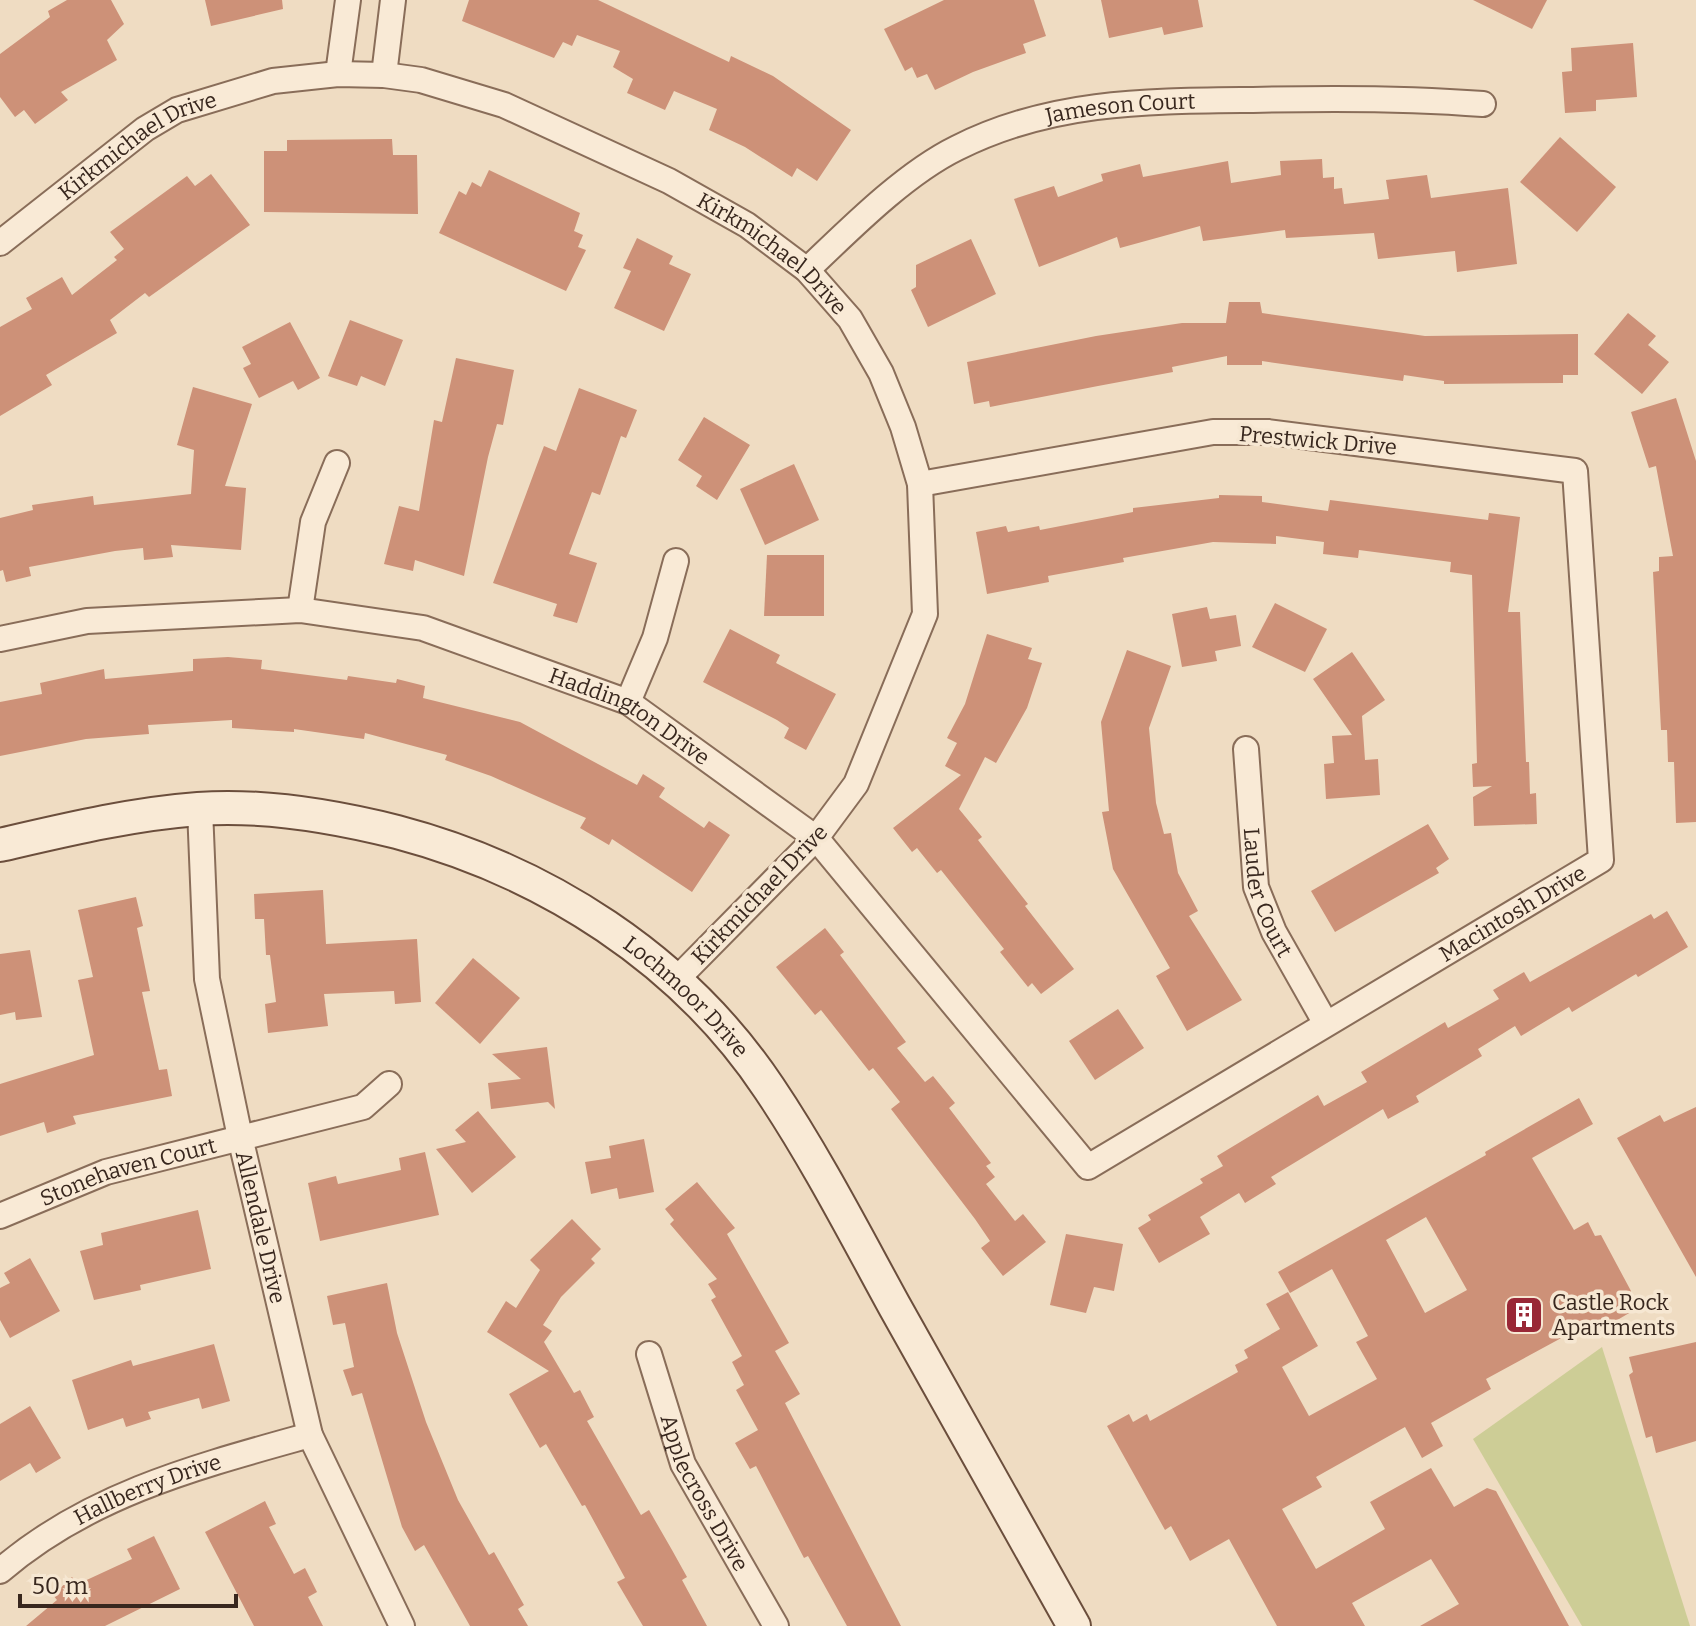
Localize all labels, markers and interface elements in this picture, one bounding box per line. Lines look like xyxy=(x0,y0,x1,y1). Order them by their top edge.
street label: Kirkmichael Drive xyxy=(53,86,220,206)
street label: Jameson Court xyxy=(1042,88,1196,130)
street label: Kirkmichael Drive xyxy=(692,187,853,320)
street label: Prestwick Drive xyxy=(1238,420,1398,461)
street label: Haddington Drive xyxy=(545,662,715,771)
street label: Kirkmichael Drive xyxy=(686,819,833,970)
street label: Lauder Court xyxy=(1238,827,1298,962)
street label: Macintosh Drive xyxy=(1435,859,1591,968)
street label: Lochmoor Drive xyxy=(618,930,754,1063)
street label: Stonehaven Court xyxy=(36,1132,219,1212)
street label: Allendale Drive xyxy=(230,1148,292,1306)
place label: Castle Rock Apartments xyxy=(1552,1289,1675,1341)
building icon: Castle Rock Apartments xyxy=(1503,1294,1545,1336)
street label: Applecross Drive xyxy=(654,1411,755,1576)
street label: Hallberry Drive xyxy=(69,1448,224,1531)
scale bar xyxy=(20,1558,236,1608)
text: 50 m xyxy=(32,1572,88,1600)

